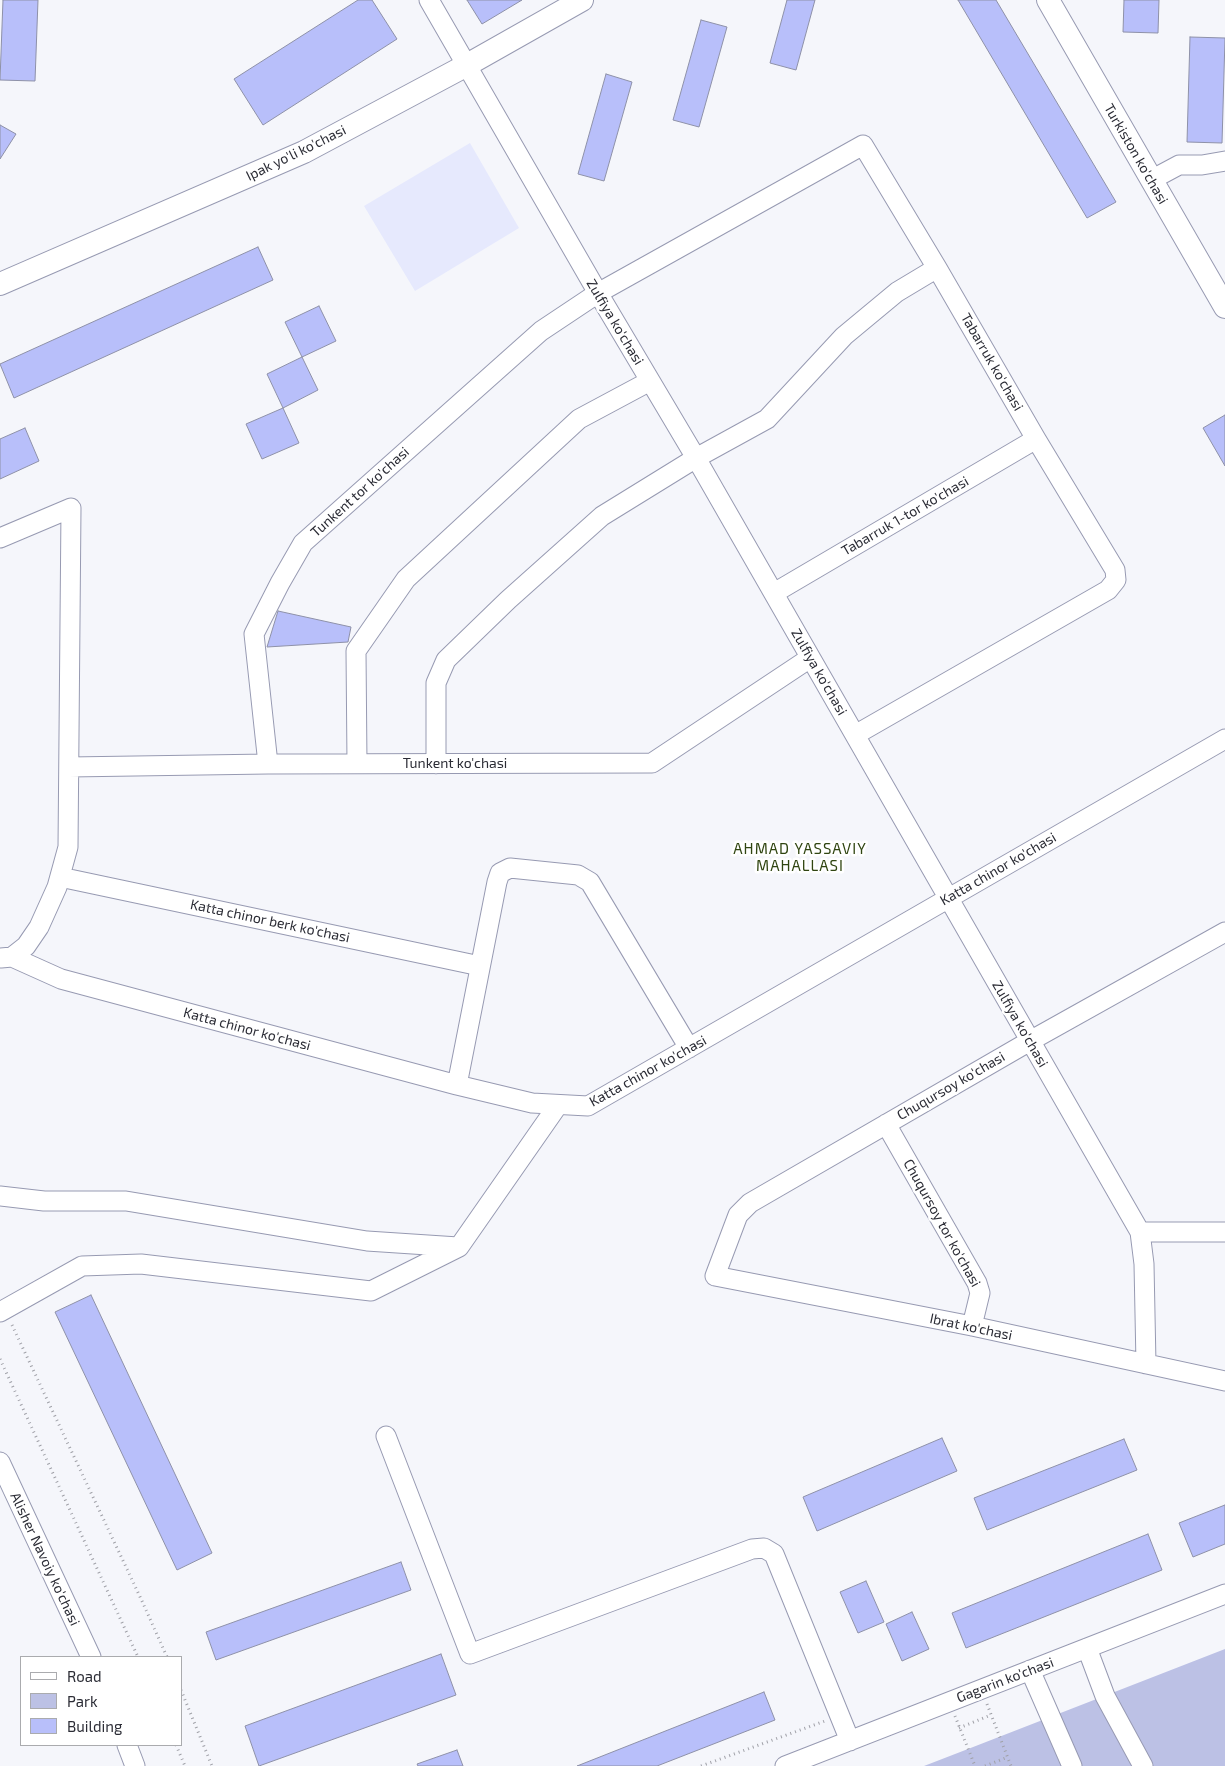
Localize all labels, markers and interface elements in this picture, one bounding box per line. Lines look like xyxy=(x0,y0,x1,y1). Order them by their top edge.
street label: Turkiston ko'chasi xyxy=(1100,101,1172,207)
street label: Ipak yo'li ko'chasi xyxy=(243,122,349,184)
street label: Zulfiya ko'chasi xyxy=(583,276,647,368)
street label: Tabarruk ko'chasi xyxy=(957,310,1027,414)
street label: Tunkent tor ko'chasi xyxy=(307,443,413,541)
street label: Tabarruk 1-tor ko'chasi xyxy=(838,473,972,559)
street label: Zulfiya ko'chasi xyxy=(787,626,851,718)
street label: Tunkent ko'chasi xyxy=(403,755,507,771)
street label: Katta chinor ko'chasi xyxy=(937,829,1059,909)
district label: AHMAD YASSAVIY MAHALLASI xyxy=(732,840,868,875)
street label: Katta chinor berk ko'chasi xyxy=(189,896,351,946)
street label: Zulfiya ko'chasi xyxy=(988,978,1052,1070)
street label: Katta chinor ko'chasi xyxy=(181,1004,313,1054)
street label: Katta chinor ko'chasi xyxy=(587,1032,709,1110)
street label: Chuqursoy ko'chasi xyxy=(894,1048,1008,1124)
street label: Chuqursoy tor ko'chasi xyxy=(900,1156,984,1290)
street label: Ibrat ko'chasi xyxy=(928,1310,1014,1344)
street label: Alisher Navoiy ko'chasi xyxy=(7,1490,83,1628)
street label: Gagarin ko'chasi xyxy=(954,1654,1056,1706)
legend xyxy=(20,1656,182,1746)
text: Road xyxy=(67,1667,102,1685)
text: Park xyxy=(67,1692,98,1710)
text: Building xyxy=(67,1717,122,1735)

